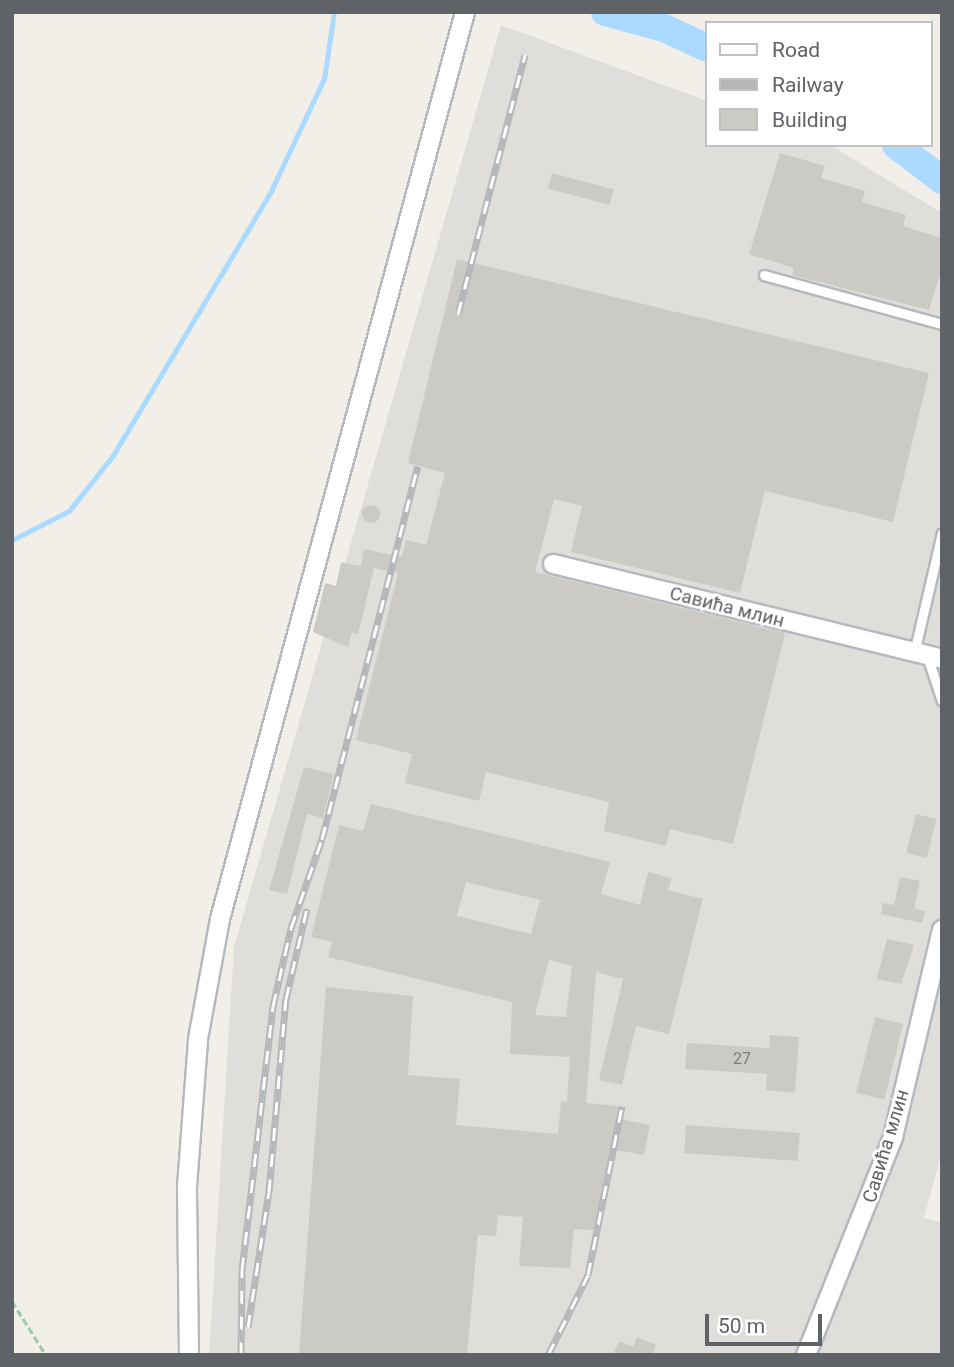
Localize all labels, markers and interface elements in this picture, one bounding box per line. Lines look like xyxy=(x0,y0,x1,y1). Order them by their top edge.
legend xyxy=(706,21,933,147)
text: Road xyxy=(772,38,820,62)
text: Railway xyxy=(772,73,844,97)
text: Building xyxy=(772,108,847,132)
street label: Савића млин xyxy=(667,582,787,632)
house number: 27 xyxy=(733,1049,751,1069)
street label: Савића млин xyxy=(858,1087,914,1205)
scale bar xyxy=(709,1300,826,1344)
text: 50 m xyxy=(718,1314,765,1338)

